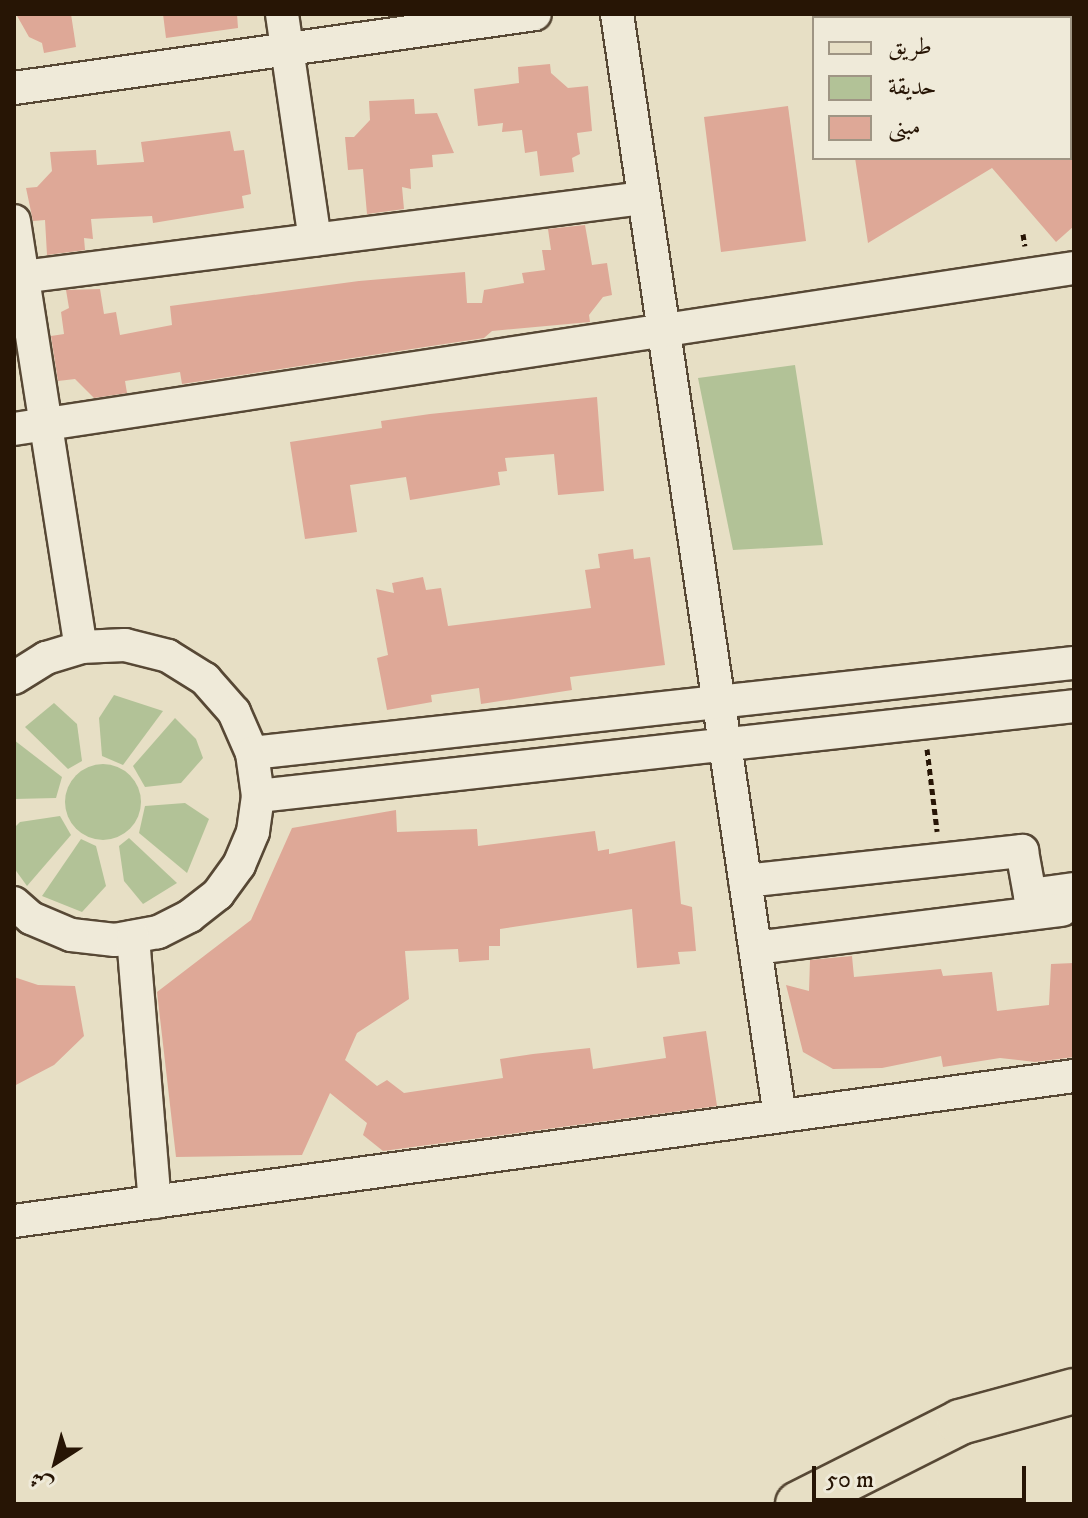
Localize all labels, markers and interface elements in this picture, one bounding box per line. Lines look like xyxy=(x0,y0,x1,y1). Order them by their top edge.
legend xyxy=(812,16,1072,160)
text: طريق xyxy=(888,32,932,62)
text: حديقة xyxy=(888,72,937,102)
text: مبنى xyxy=(888,112,921,142)
north arrow xyxy=(16,1422,96,1502)
scale bar xyxy=(816,1450,1030,1500)
text: ش xyxy=(25,1464,58,1499)
text: 50 m xyxy=(826,1465,874,1495)

